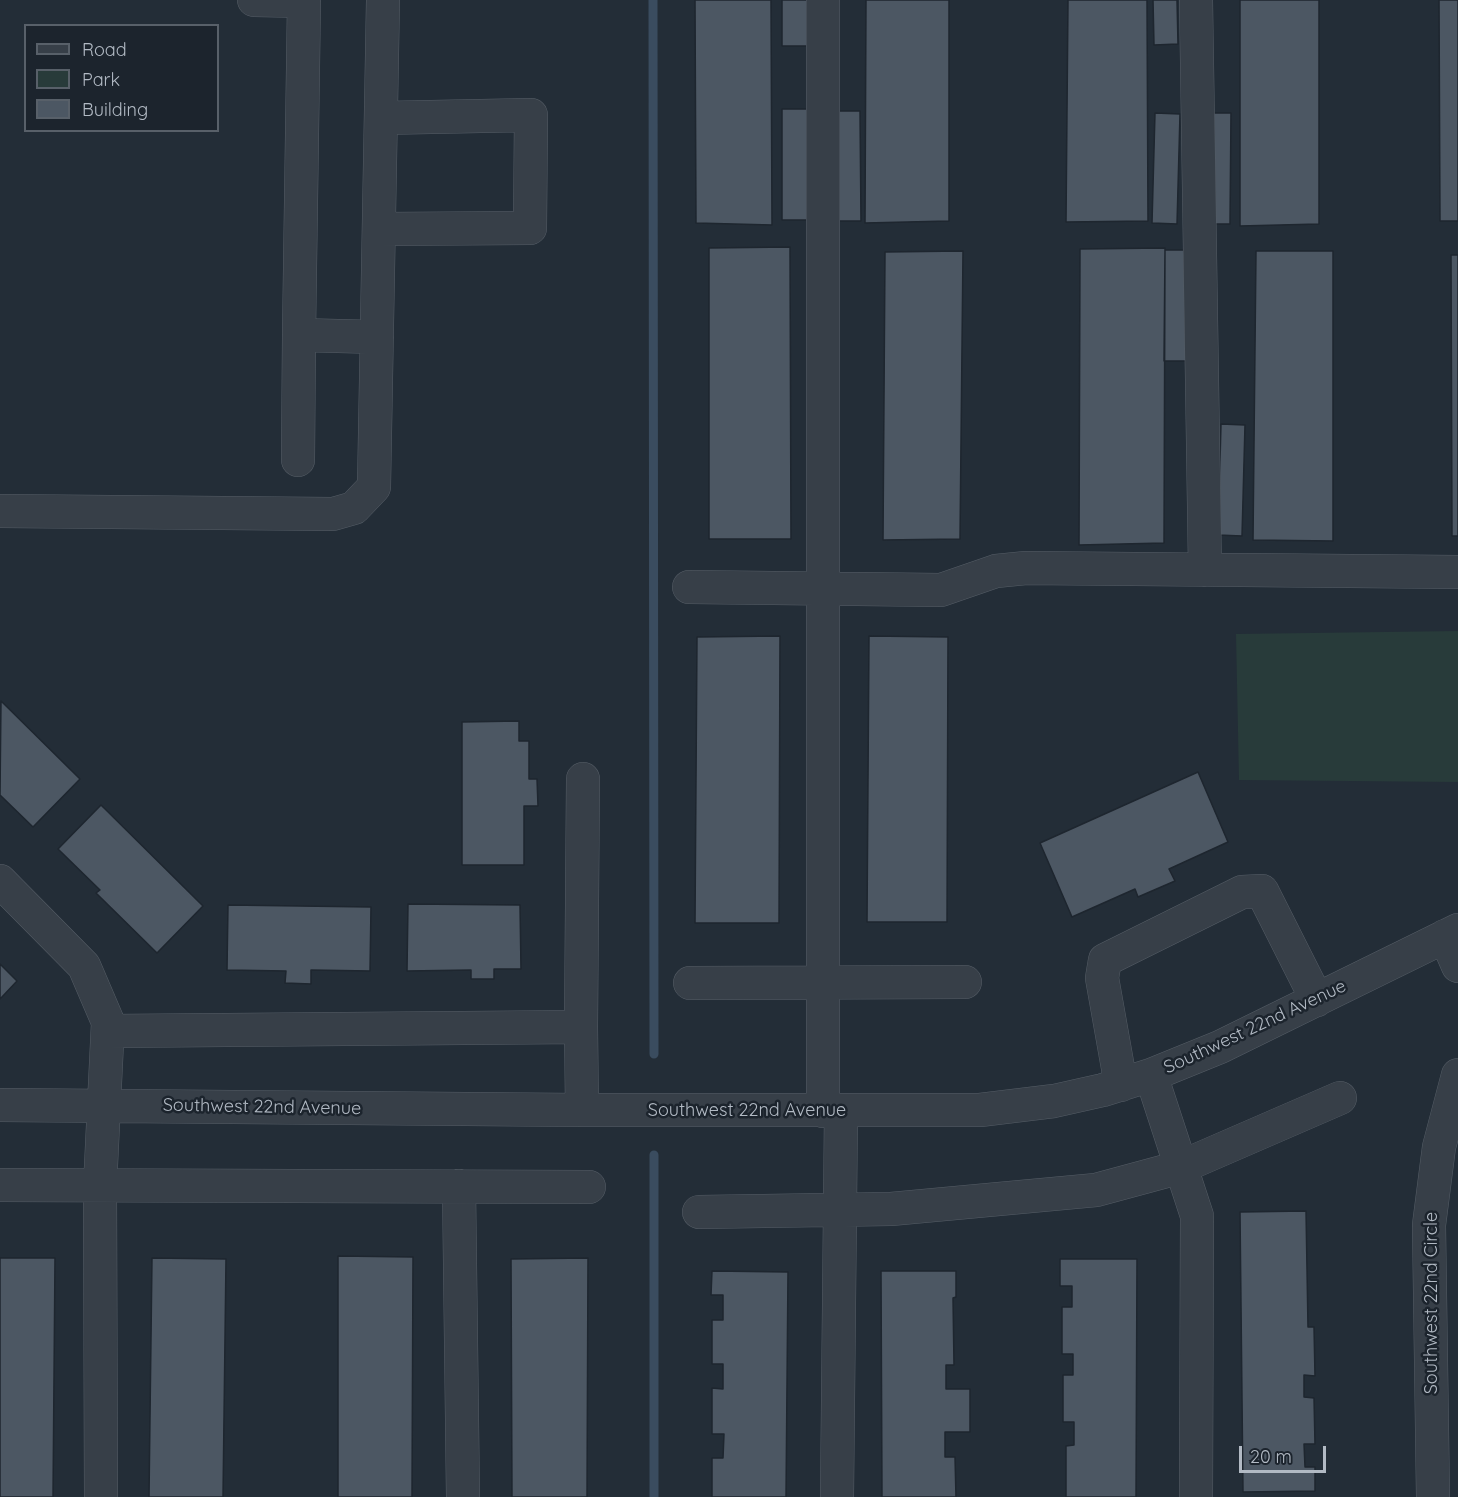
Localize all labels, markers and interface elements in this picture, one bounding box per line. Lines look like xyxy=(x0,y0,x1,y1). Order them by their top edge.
legend xyxy=(24,24,219,132)
text: Road xyxy=(82,38,127,61)
text: Park xyxy=(82,68,120,91)
text: Building xyxy=(82,98,148,121)
street label: Southwest 22nd Avenue xyxy=(1161,975,1349,1079)
street label: Southwest 22nd Avenue xyxy=(163,1094,361,1120)
street label: Southwest 22nd Avenue xyxy=(648,1100,846,1122)
street label: Southwest 22nd Circle xyxy=(1421,1212,1443,1394)
scale bar xyxy=(1242,1434,1329,1472)
text: 20 m xyxy=(1250,1445,1292,1468)

